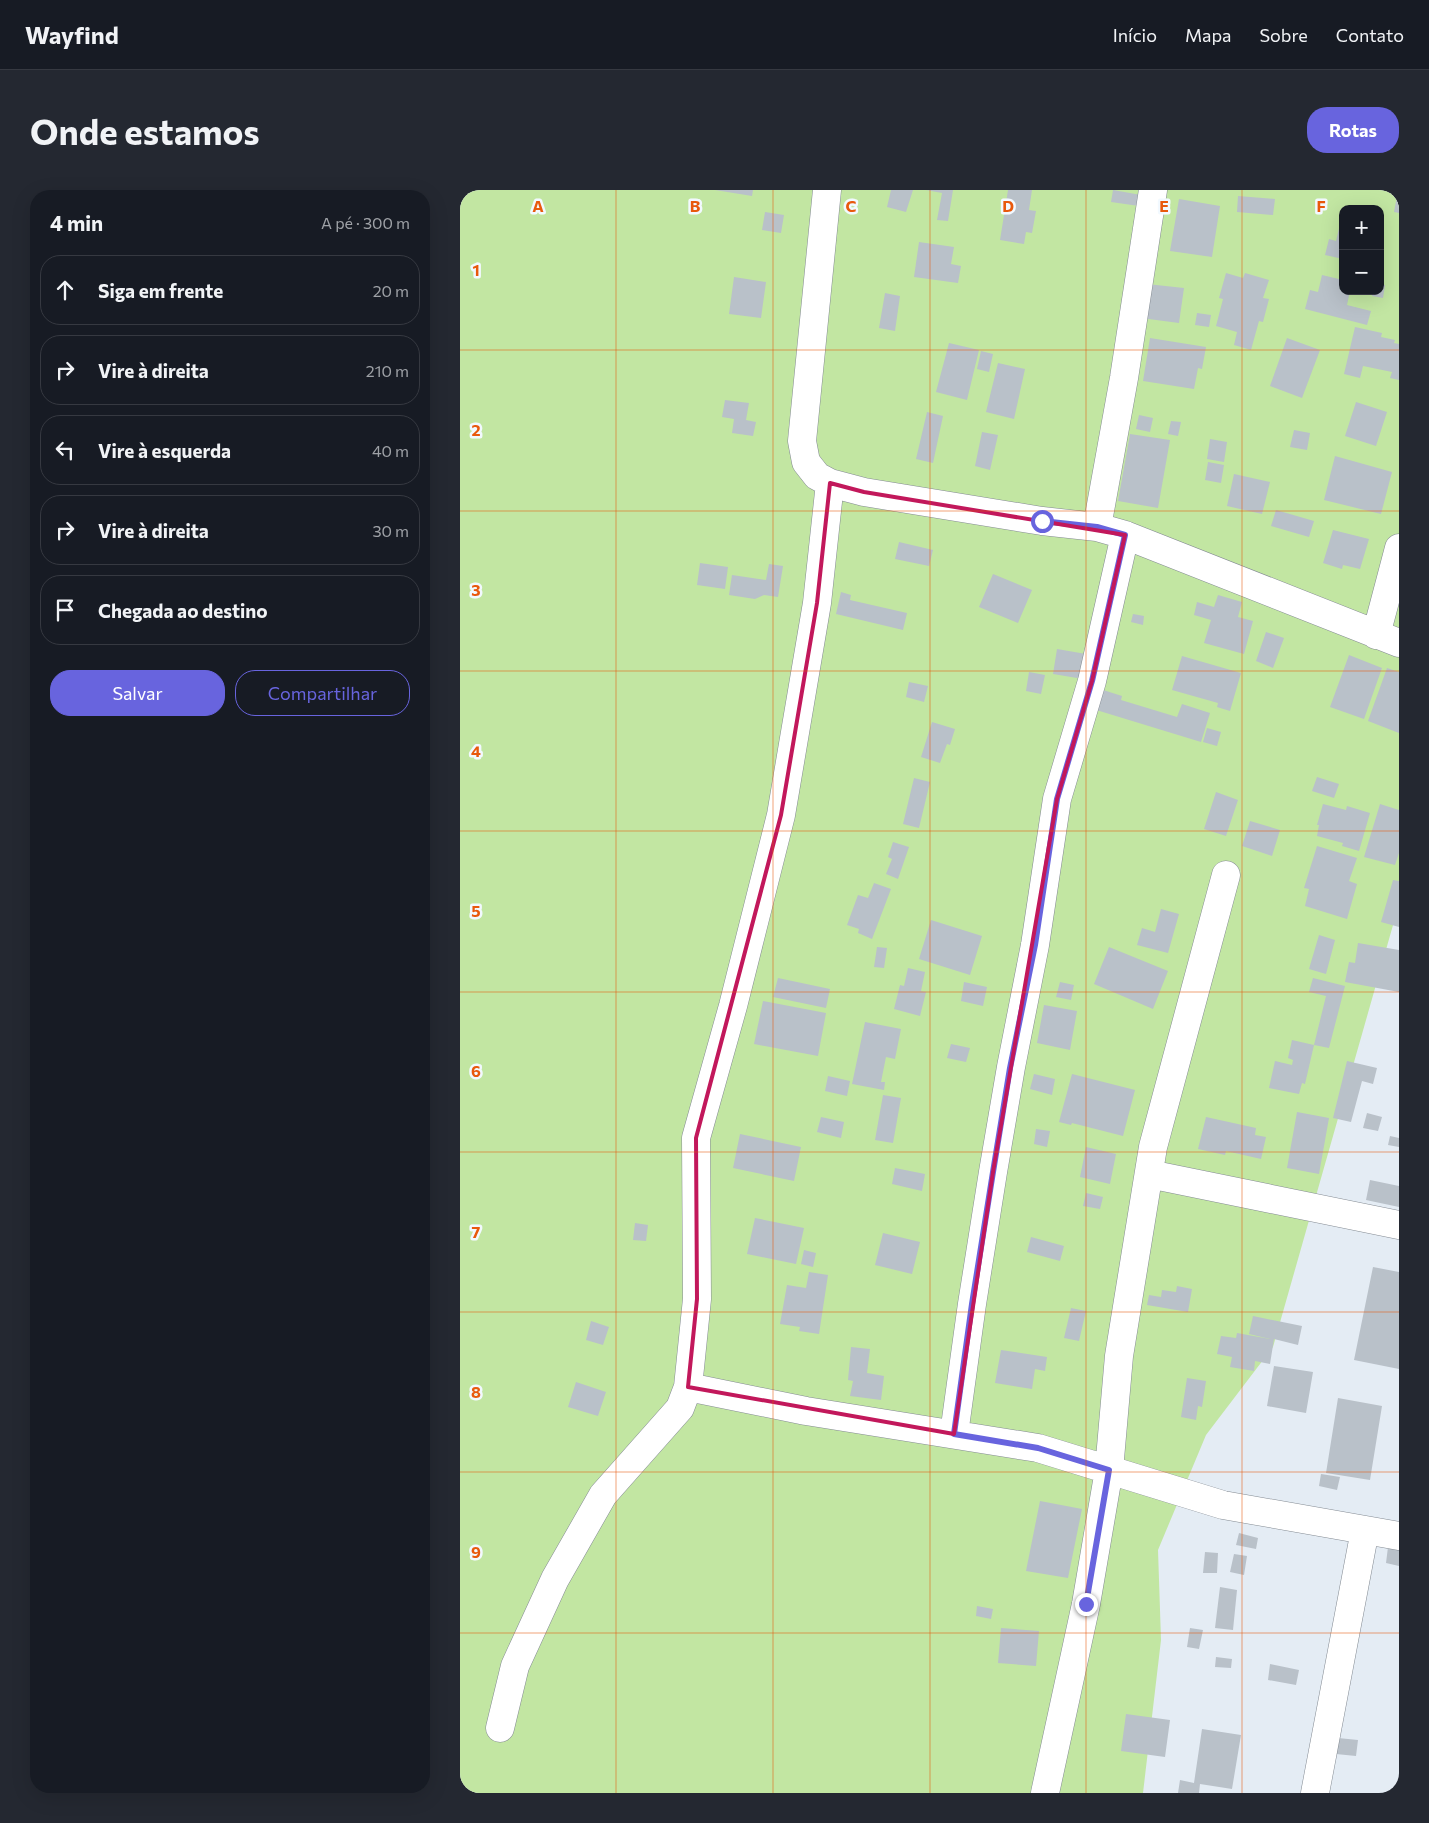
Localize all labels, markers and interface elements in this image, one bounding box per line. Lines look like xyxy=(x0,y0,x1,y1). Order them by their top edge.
text: Wayfind xyxy=(25,20,119,49)
text: Início xyxy=(1113,24,1157,46)
text: Mapa xyxy=(1185,24,1231,46)
text: Sobre xyxy=(1259,24,1308,46)
text: Contato xyxy=(1336,24,1404,46)
button: Rotas xyxy=(1307,107,1399,153)
text: Onde estamos xyxy=(30,109,260,152)
text: A xyxy=(532,196,544,215)
text: B xyxy=(690,196,701,215)
text: C xyxy=(846,196,857,215)
text: D xyxy=(1002,196,1014,215)
text: E xyxy=(1159,196,1169,215)
text: F xyxy=(1316,196,1326,215)
map controls xyxy=(1339,205,1384,295)
button: + xyxy=(1339,205,1384,250)
text: 4 min xyxy=(50,210,103,235)
text: A pé · 300 m xyxy=(321,213,410,232)
button: − xyxy=(1339,250,1384,295)
text: 1 xyxy=(472,260,480,279)
icon: ahead xyxy=(51,276,79,304)
text: Siga em frente xyxy=(98,279,223,302)
text: 20 m xyxy=(373,281,409,300)
icon: right xyxy=(51,356,79,384)
text: Vire à direita xyxy=(98,359,209,382)
text: 210 m xyxy=(366,361,409,380)
text: 2 xyxy=(471,420,481,439)
icon: left xyxy=(51,436,79,464)
text: Vire à esquerda xyxy=(98,439,231,462)
text: 40 m xyxy=(372,441,409,460)
route start xyxy=(1031,510,1054,533)
icon: right xyxy=(51,516,79,544)
text: Vire à direita xyxy=(98,519,209,542)
text: 30 m xyxy=(372,521,409,540)
text: 3 xyxy=(471,580,481,599)
icon: arrive xyxy=(51,596,79,624)
text: Chegada ao destino xyxy=(98,599,268,622)
button: Salvar xyxy=(50,670,225,716)
button: Compartilhar xyxy=(235,670,410,716)
text: 4 xyxy=(471,741,481,760)
text: 5 xyxy=(471,901,481,920)
text: 6 xyxy=(471,1061,481,1080)
text: 7 xyxy=(472,1222,481,1241)
text: 8 xyxy=(471,1382,481,1401)
text: 9 xyxy=(471,1542,481,1561)
route end xyxy=(1075,1593,1098,1616)

